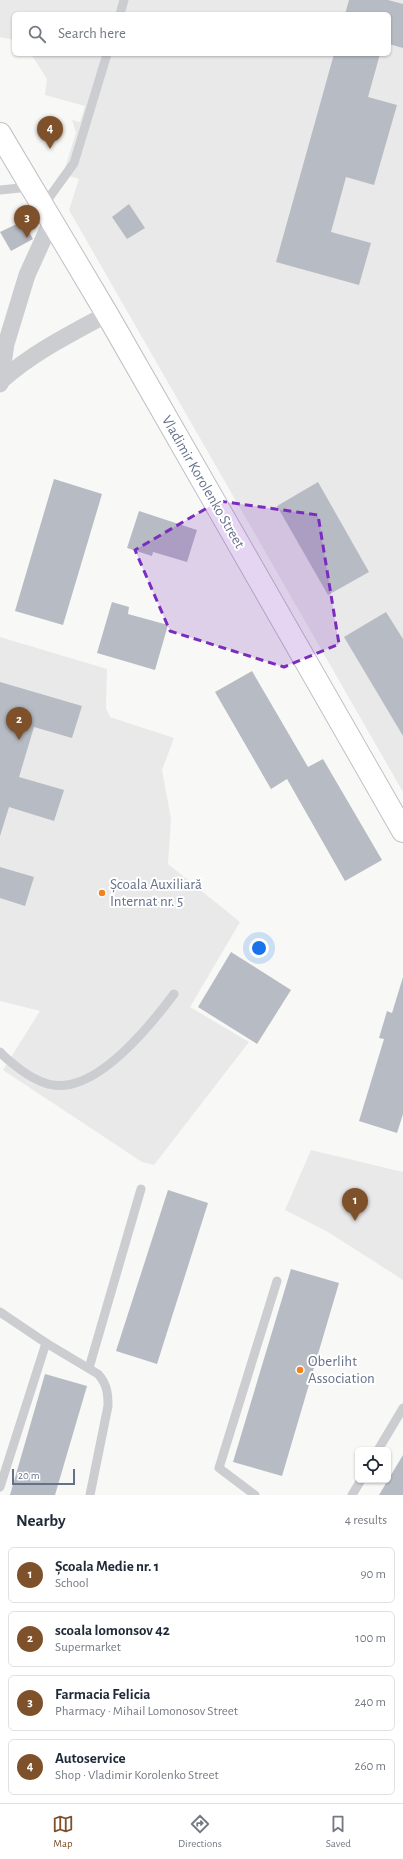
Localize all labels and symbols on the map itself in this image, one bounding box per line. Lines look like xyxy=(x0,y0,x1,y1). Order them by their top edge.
pin: 4 xyxy=(37,116,63,149)
pin: 3 xyxy=(14,205,40,238)
street label: Vladimir Korolenko Street xyxy=(159,413,247,551)
pin: 2 xyxy=(6,707,32,740)
place label: Școala Auxiliară Internat nr. 5 xyxy=(110,877,202,909)
marker: Școala Auxiliară Internat nr. 5 xyxy=(97,888,107,898)
your location xyxy=(249,938,269,958)
pin: 1 xyxy=(342,1188,368,1221)
place label: Oberliht Association xyxy=(308,1354,375,1386)
marker: Oberliht Association xyxy=(295,1365,305,1375)
scale bar xyxy=(12,1467,75,1486)

